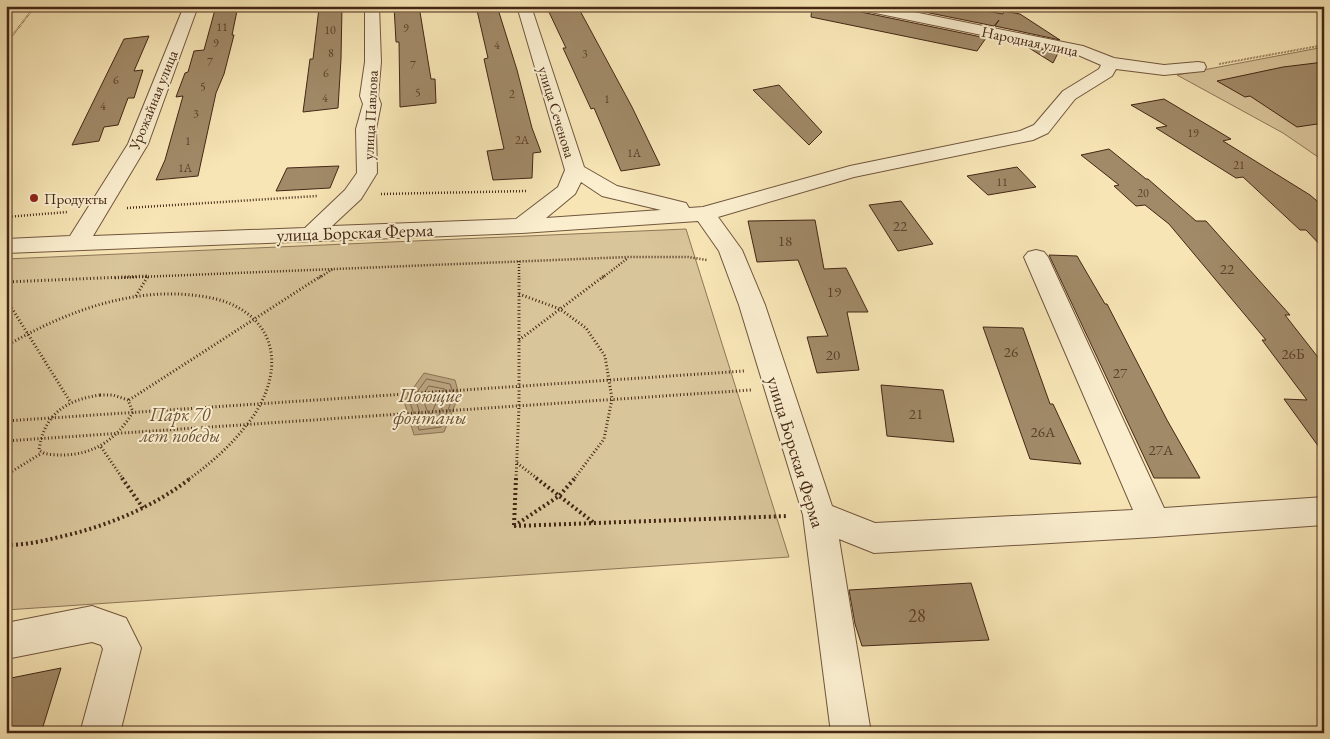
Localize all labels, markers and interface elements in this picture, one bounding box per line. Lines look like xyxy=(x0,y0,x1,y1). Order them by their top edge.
house number: 11 xyxy=(216,19,228,35)
house number: 9 xyxy=(403,20,409,36)
street label: Народная улица xyxy=(980,21,1080,61)
house number: 10 xyxy=(324,22,336,38)
house number: 9 xyxy=(213,35,219,51)
house number: 4 xyxy=(494,37,500,53)
house number: 8 xyxy=(328,45,334,61)
house number: 3 xyxy=(582,46,588,62)
street label: Урожайная улица xyxy=(124,47,182,154)
house number: 7 xyxy=(207,54,213,70)
house number: 7 xyxy=(410,57,416,73)
street label: улица Сеченова xyxy=(534,64,580,160)
house number: 6 xyxy=(323,65,329,81)
street label: улица Павлова xyxy=(358,70,382,160)
house number: 6 xyxy=(113,72,119,88)
house number: 5 xyxy=(200,78,206,94)
house number: 5 xyxy=(415,84,421,100)
house number: 2 xyxy=(509,86,515,102)
house number: 4 xyxy=(322,90,328,106)
house number: 1 xyxy=(604,91,610,107)
house number: 4 xyxy=(100,98,106,114)
house number: 3 xyxy=(193,106,199,122)
house number: 19 xyxy=(1187,125,1199,141)
house number: 2А xyxy=(515,132,530,148)
house number: 1 xyxy=(185,133,191,149)
house number: 1А xyxy=(627,145,642,161)
house number: 21 xyxy=(1233,157,1245,173)
house number: 1А xyxy=(178,160,193,176)
house number: 11 xyxy=(996,174,1008,190)
house number: 20 xyxy=(1137,185,1149,201)
place label: Продукты xyxy=(44,189,107,208)
marker: Продукты xyxy=(28,192,40,204)
house number: 22 xyxy=(893,216,908,235)
street label: улица Борская Ферма xyxy=(276,218,435,246)
house number: 18 xyxy=(778,231,792,250)
house number: 22 xyxy=(1220,259,1235,278)
house number: 19 xyxy=(827,282,841,301)
house number: 26 xyxy=(1004,342,1018,361)
house number: 26Б xyxy=(1281,344,1305,363)
house number: 20 xyxy=(826,345,840,364)
house number: 27 xyxy=(1113,363,1128,382)
street label: улица Борская Ферма xyxy=(762,374,830,531)
water label: Поющие фонтаны xyxy=(392,383,467,430)
park label: Парк 70 лет победы xyxy=(139,403,220,447)
house number: 21 xyxy=(909,404,923,423)
house number: 26А xyxy=(1031,422,1056,441)
house number: 27А xyxy=(1149,440,1174,459)
house number: 28 xyxy=(908,604,926,627)

